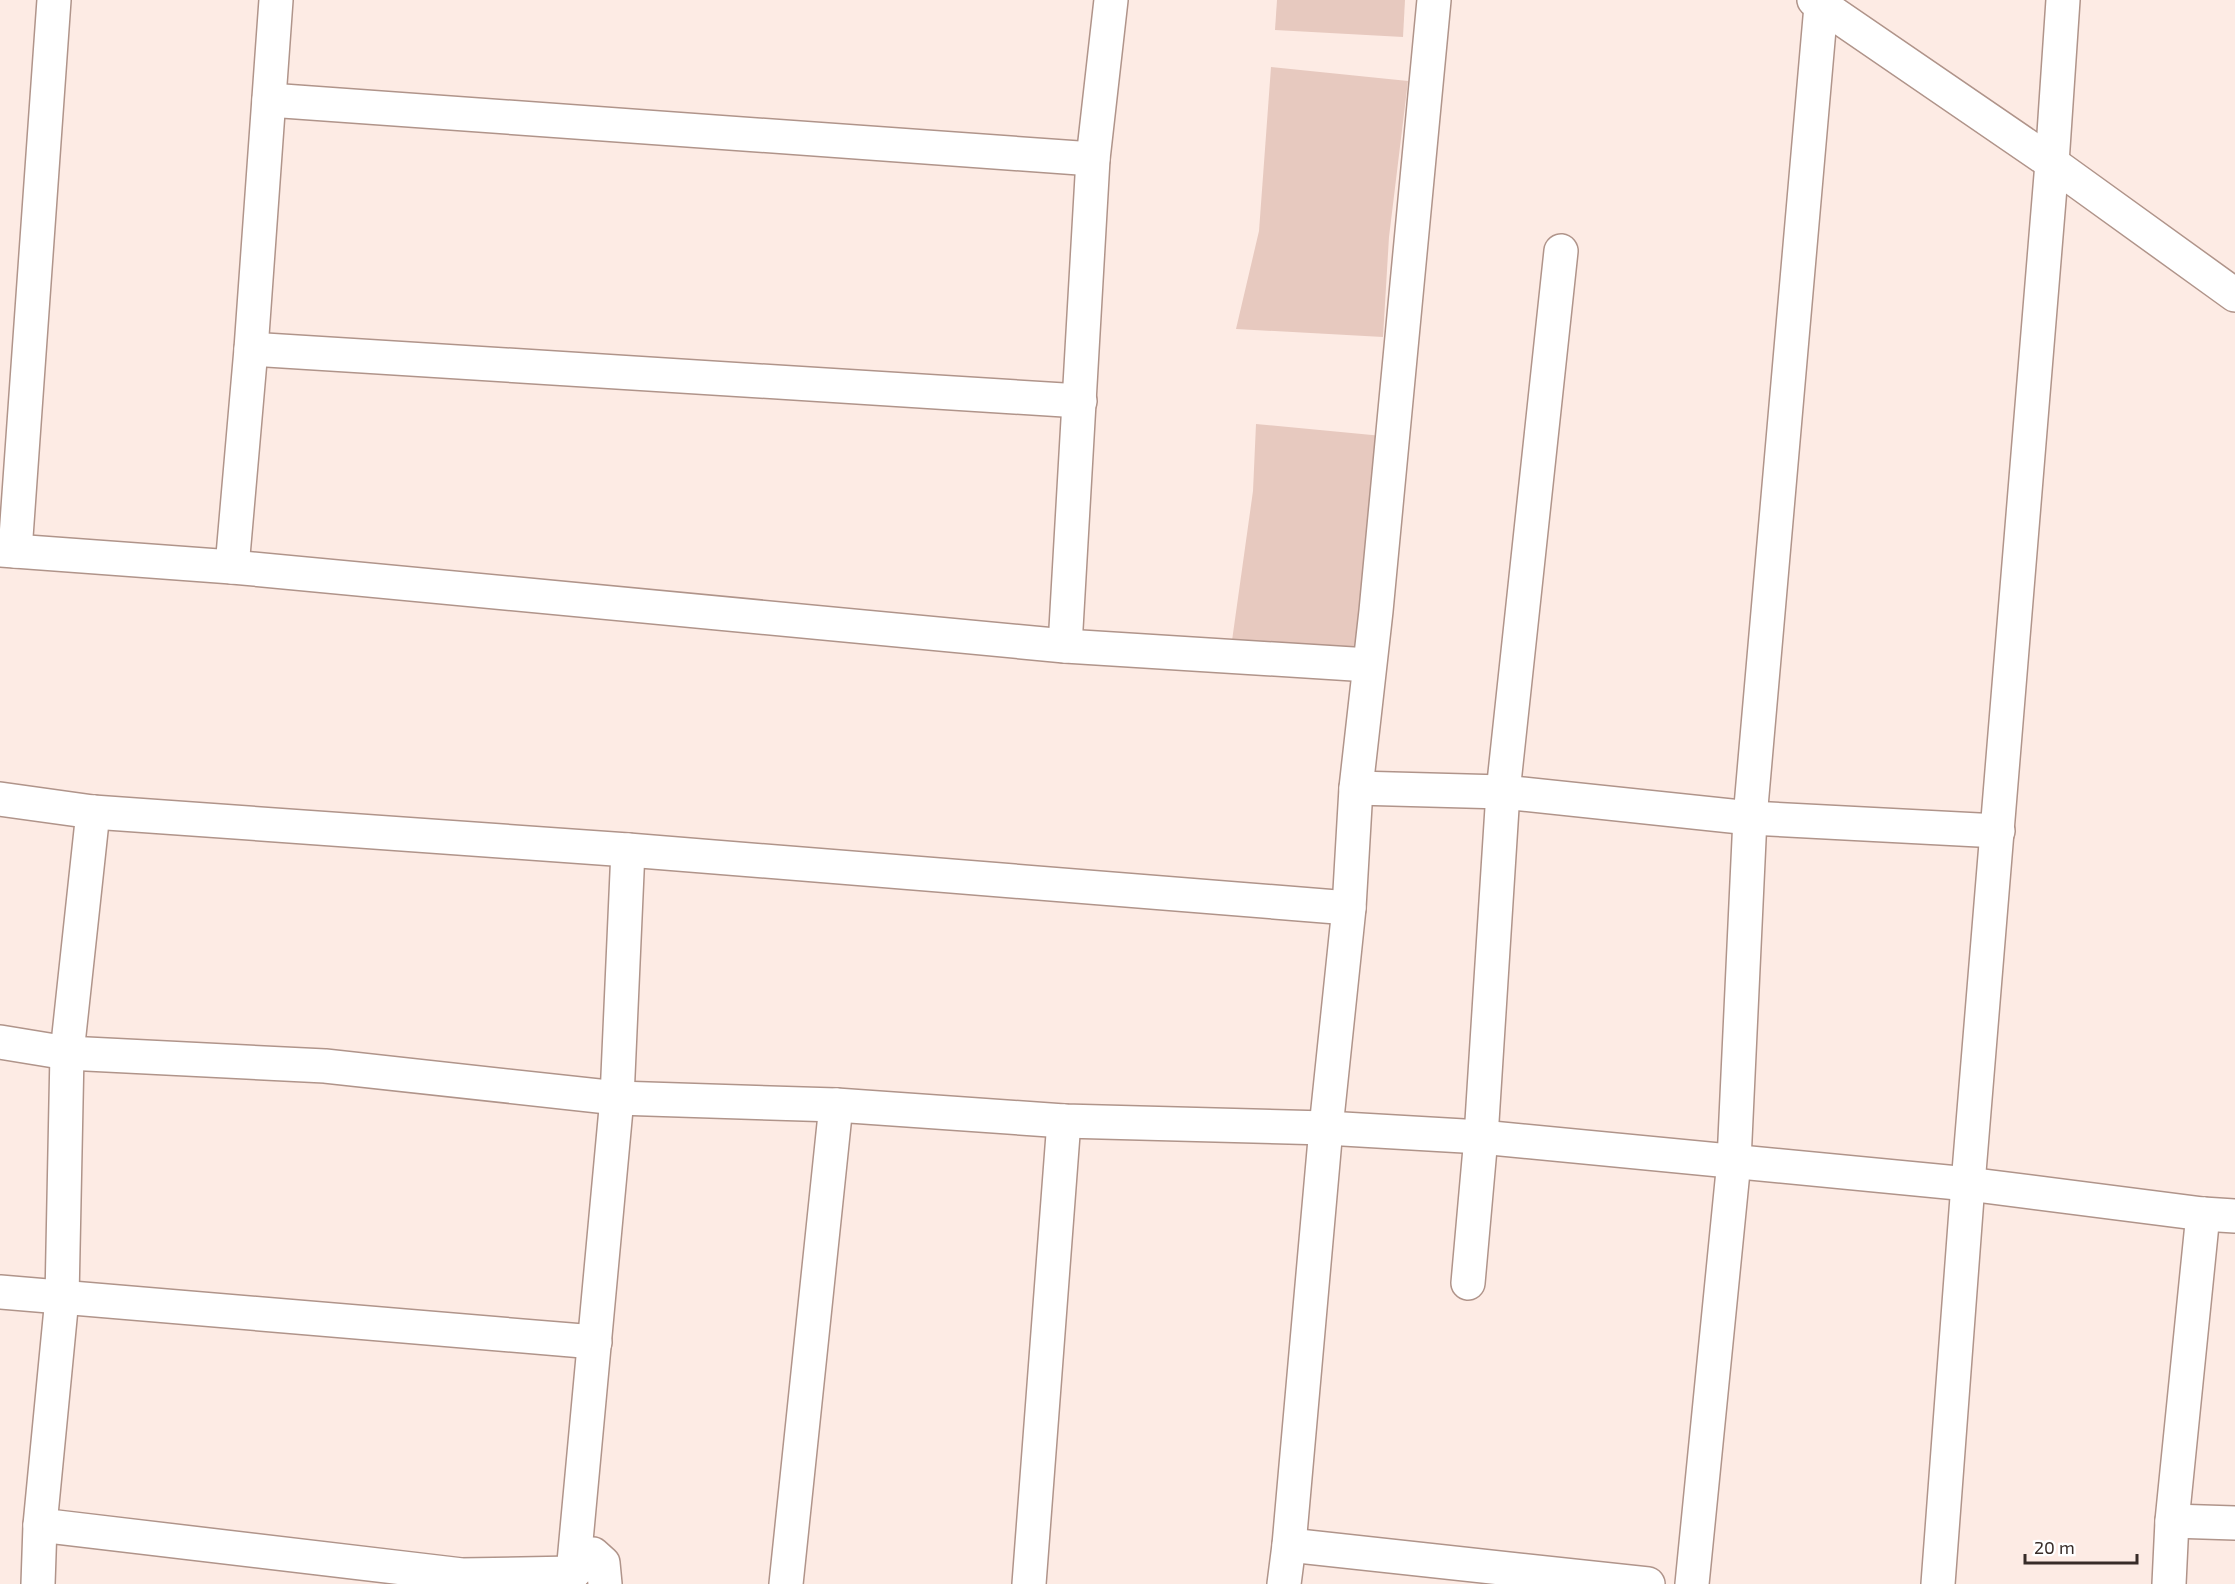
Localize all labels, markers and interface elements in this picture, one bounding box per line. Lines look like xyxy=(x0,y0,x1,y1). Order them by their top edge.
scale bar xyxy=(2025,1527,2138,1565)
text: 20 m xyxy=(2034,1536,2075,1558)

